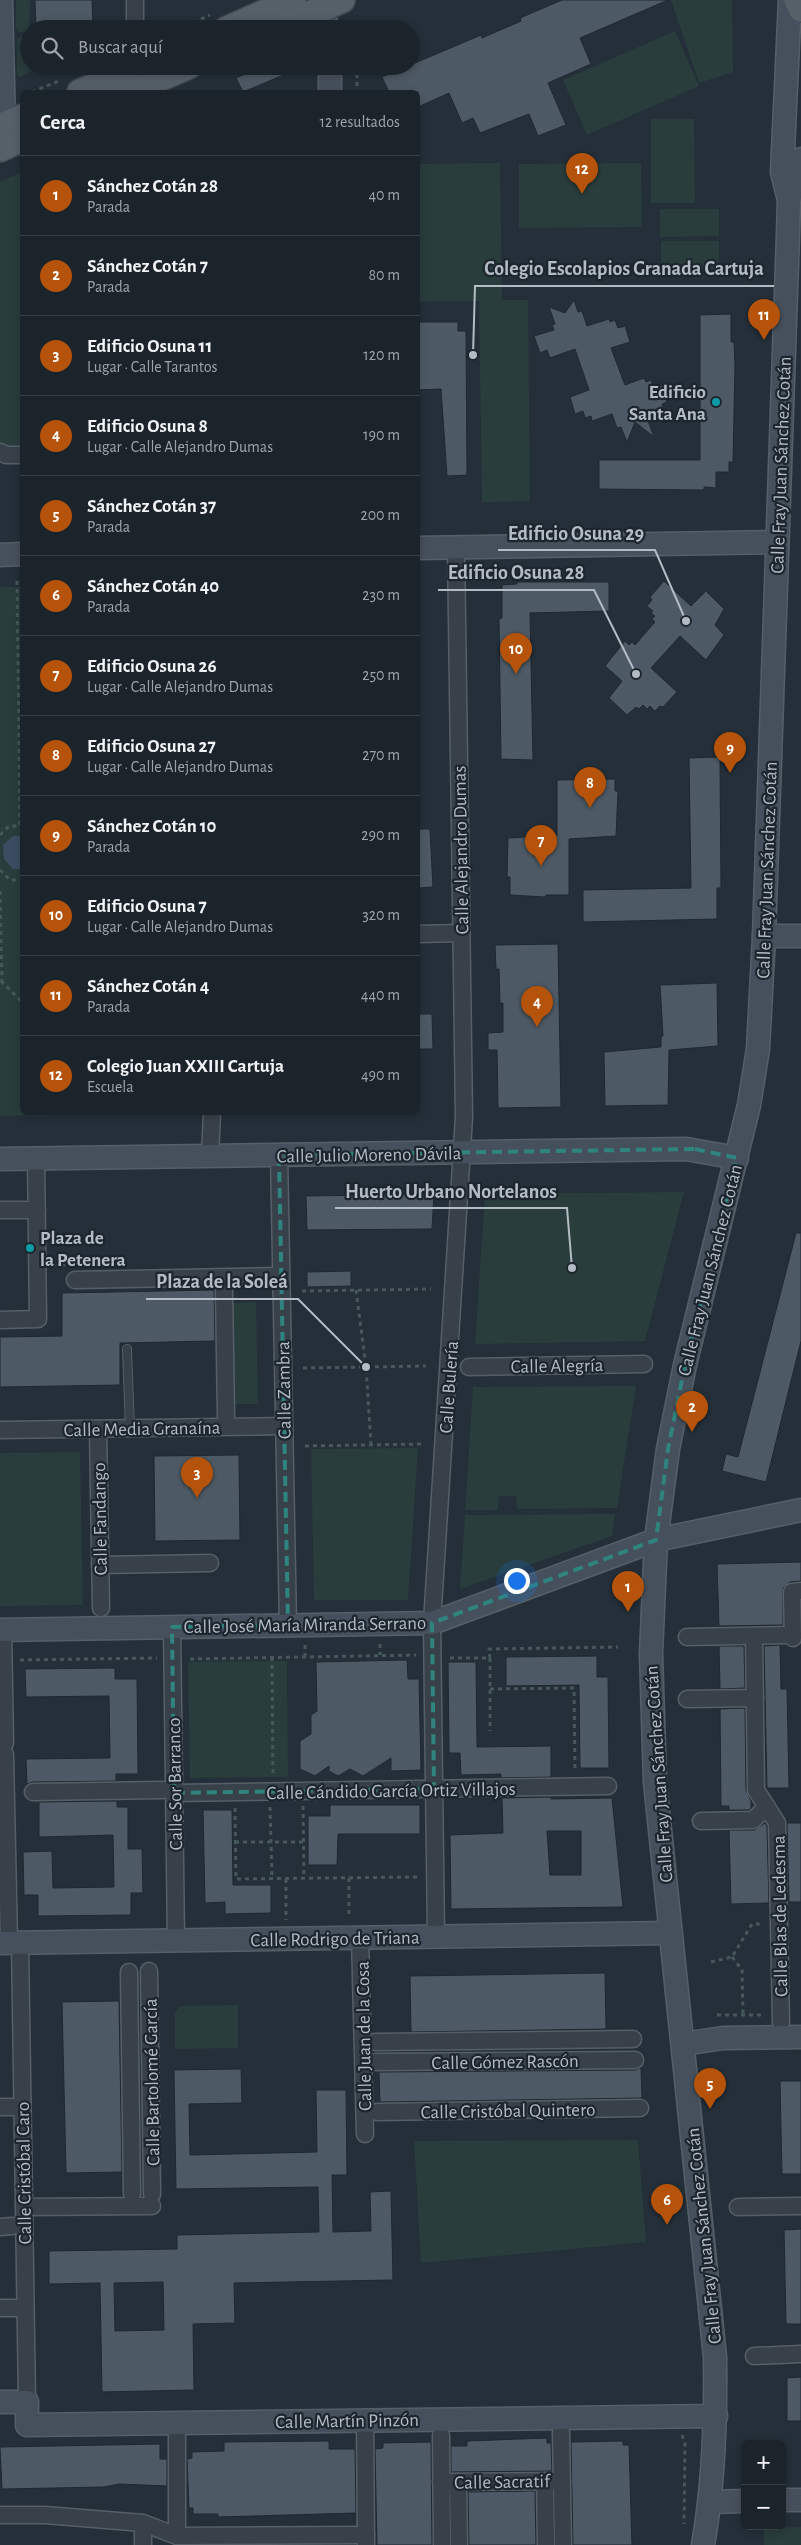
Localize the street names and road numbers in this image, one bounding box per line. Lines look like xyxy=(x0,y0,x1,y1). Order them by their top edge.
street label: Calle Fray Juan Sánchez Cotán xyxy=(768,356,795,574)
street label: Calle Fray Juan Sánchez Cotán xyxy=(754,761,781,979)
street label: Calle Alejandro Dumas xyxy=(451,765,472,935)
street label: Calle Julio Moreno Dávila xyxy=(276,1144,462,1167)
street label: Calle Fray Juan Sánchez Cotán xyxy=(675,1163,746,1378)
street label: Calle Bulería xyxy=(437,1340,462,1434)
street label: Calle Zambra xyxy=(274,1341,295,1439)
street label: Calle Alegría xyxy=(510,1356,604,1377)
street label: Calle Media Granaína xyxy=(63,1419,221,1440)
street label: Calle Fandango xyxy=(90,1462,111,1576)
street label: Calle José María Miranda Serrano xyxy=(184,1614,426,1637)
street label: Calle Fray Juan Sánchez Cotán xyxy=(642,1665,677,1883)
street label: Calle Sor Barranco xyxy=(165,1717,186,1851)
street label: Calle Cándido García Ortiz Villajos xyxy=(266,1780,516,1803)
street label: Calle Blas de Ledesma xyxy=(770,1835,791,1997)
street label: Calle Rodrigo de Triana xyxy=(250,1929,420,1950)
street label: Calle Juan de la Cosa xyxy=(354,1961,375,2111)
street label: Calle Bartolomé García xyxy=(142,1998,163,2166)
street label: Calle Gómez Rascón xyxy=(431,2052,579,2073)
street label: Calle Cristóbal Quintero xyxy=(420,2100,596,2123)
street label: Calle Cristóbal Caro xyxy=(14,2102,35,2244)
street label: Calle Fray Juan Sánchez Cotán xyxy=(684,2127,725,2345)
street label: Calle Martín Pinzón xyxy=(275,2411,419,2432)
street label: Calle Sacratif xyxy=(454,2472,551,2493)

